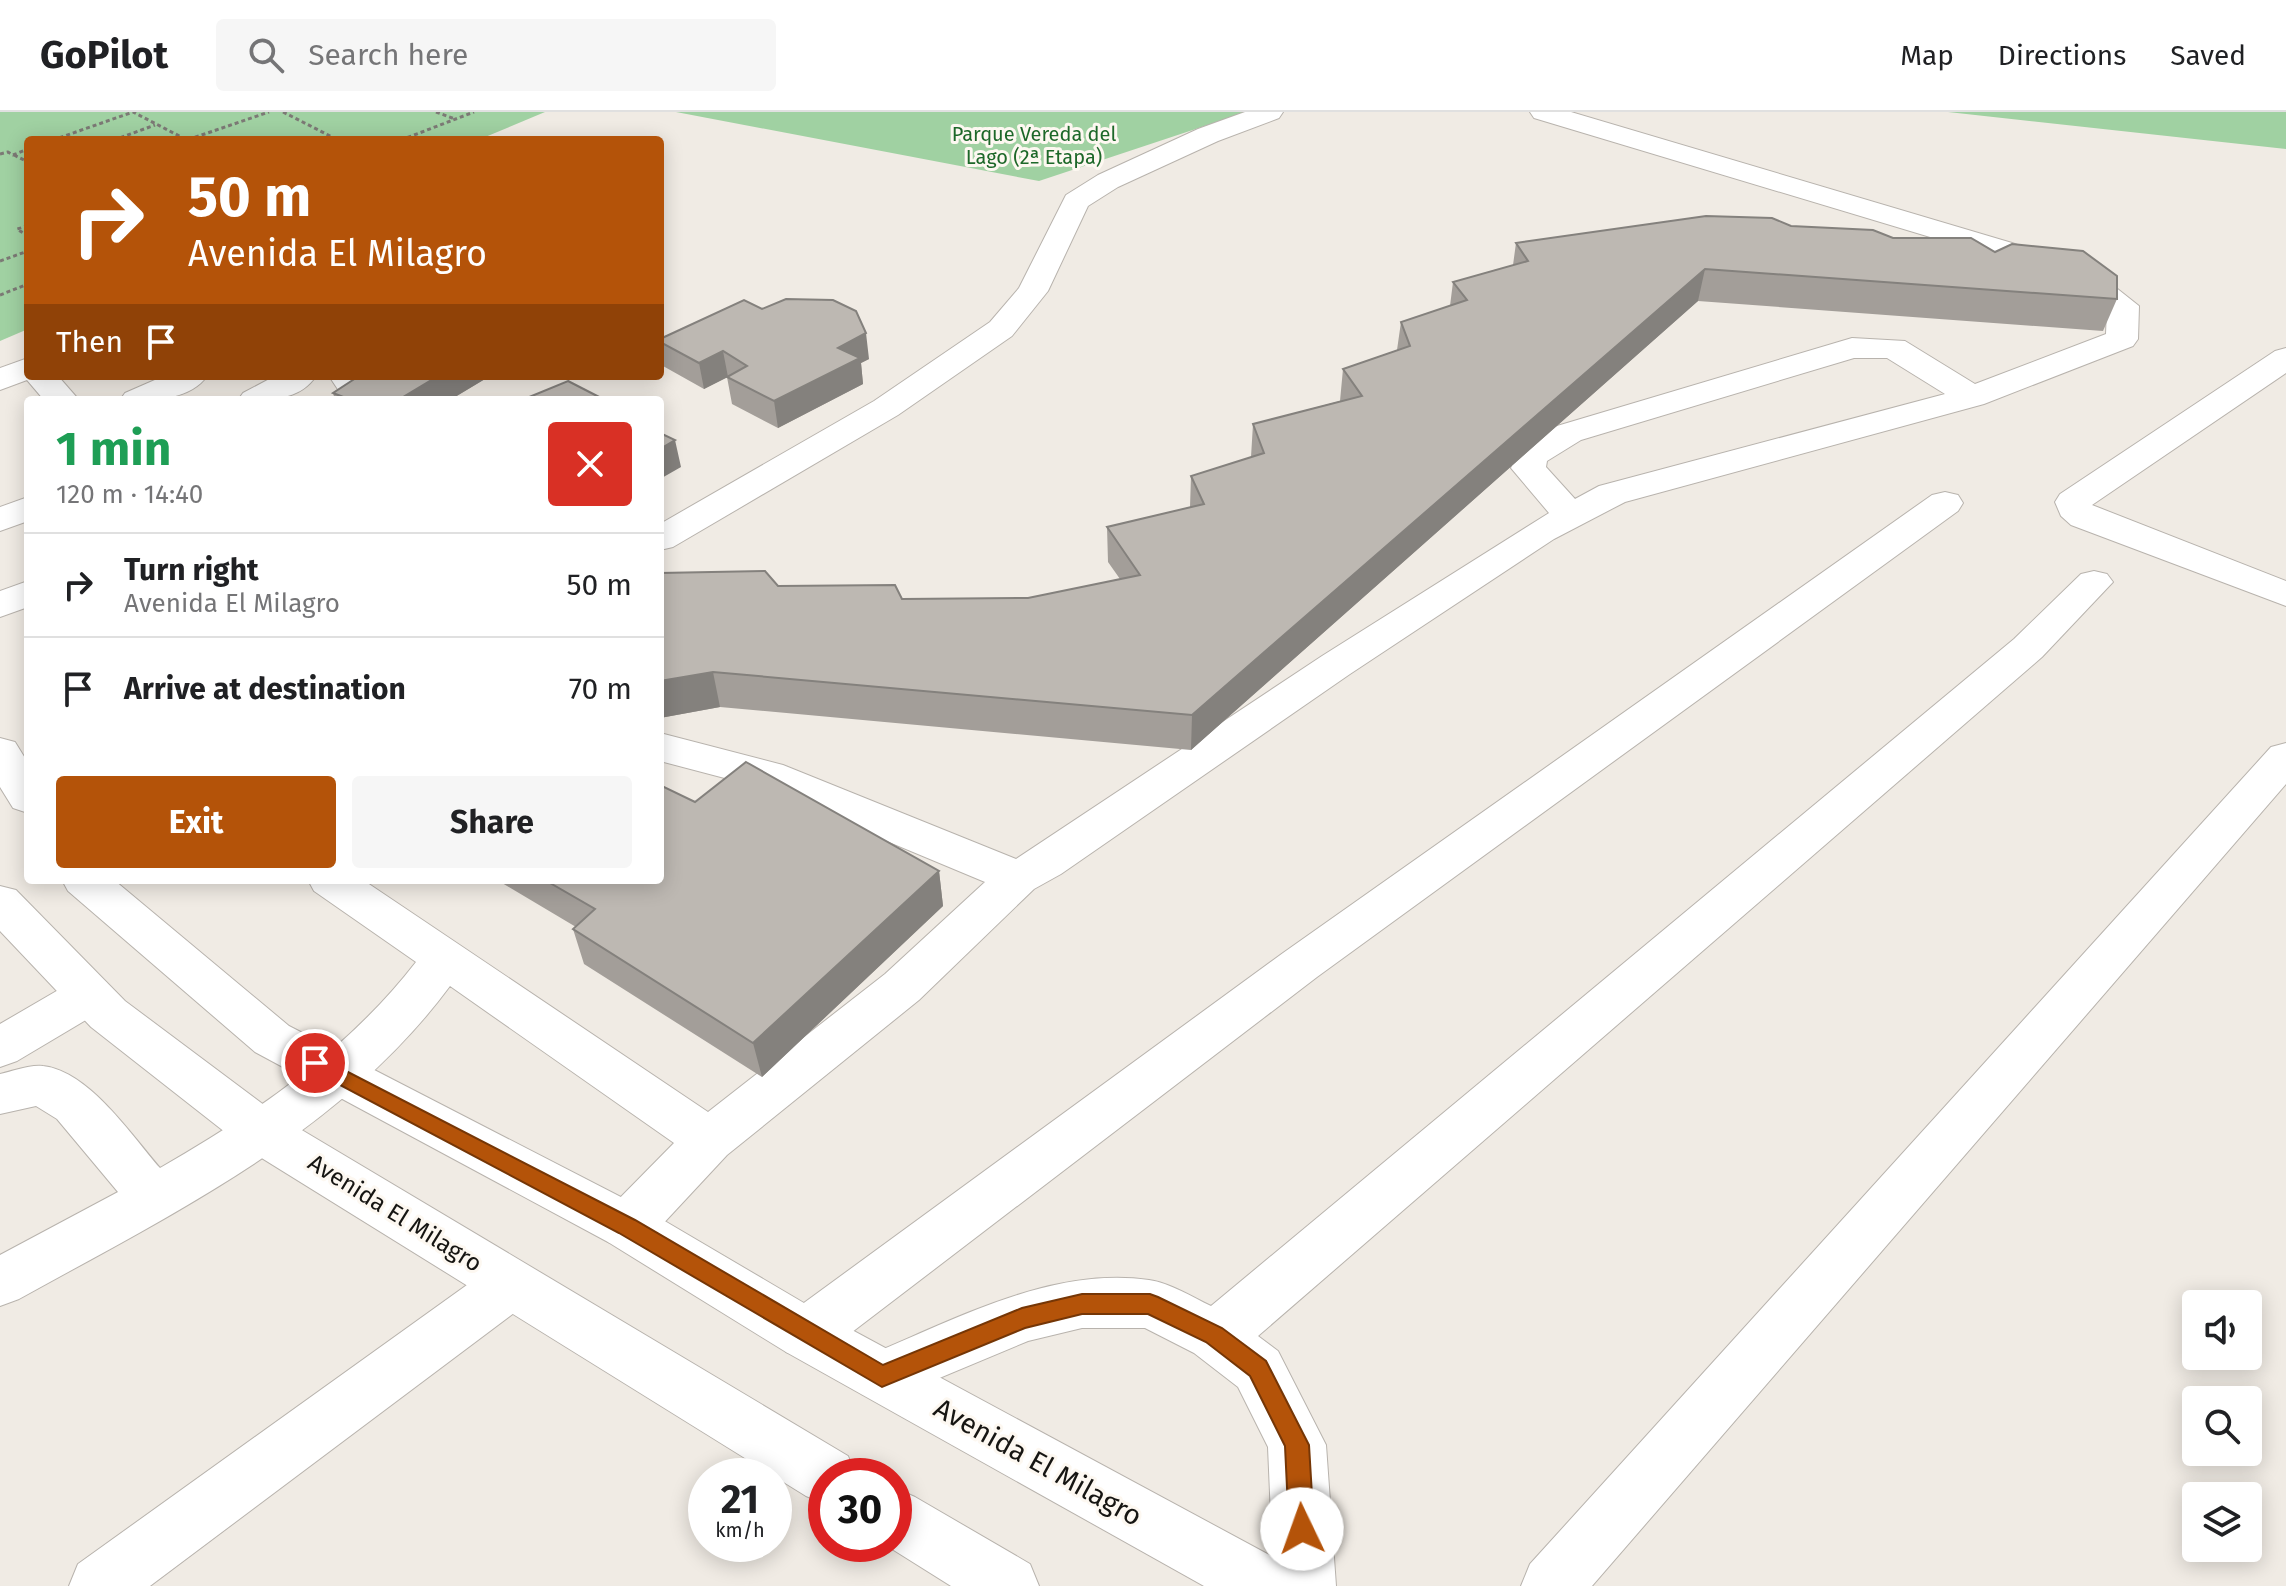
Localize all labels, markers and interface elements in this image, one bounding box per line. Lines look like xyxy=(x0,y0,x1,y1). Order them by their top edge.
search box xyxy=(216,19,776,91)
text: GoPilot xyxy=(40,32,168,78)
icon: search xyxy=(244,33,288,77)
text: Search here xyxy=(308,37,468,73)
text: Map xyxy=(1900,39,1954,72)
text: Directions xyxy=(1998,39,2126,72)
text: Saved xyxy=(2170,39,2246,72)
park label: Parque Vereda del Lago (2ª Etapa) xyxy=(952,122,1116,169)
text: 50 m xyxy=(188,164,311,231)
icon: right xyxy=(56,168,160,272)
text: Avenida El Milagro xyxy=(188,232,487,276)
icon: arrive xyxy=(139,320,183,364)
text: Then xyxy=(56,324,123,360)
text: 1 min xyxy=(56,420,171,478)
button: close xyxy=(548,422,632,506)
text: 120 m · 14:40 xyxy=(56,479,203,510)
text: Turn right xyxy=(124,552,259,588)
icon: right xyxy=(56,563,100,607)
text: 50 m xyxy=(567,567,632,603)
text: Avenida El Milagro xyxy=(124,588,340,619)
icon: arrive xyxy=(56,667,100,711)
text: Arrive at destination xyxy=(124,671,406,707)
text: 70 m xyxy=(569,671,632,707)
button: Exit xyxy=(56,776,336,868)
button: Share xyxy=(352,776,632,868)
pin xyxy=(281,1029,349,1097)
icon: arrive xyxy=(293,1041,337,1085)
street label: Avenida El Milagro xyxy=(303,1148,487,1278)
map controls xyxy=(2182,1290,2262,1562)
button: sound xyxy=(2182,1290,2262,1370)
button: search xyxy=(2182,1386,2262,1466)
street label: Avenida El Milagro xyxy=(928,1391,1148,1533)
speed limit sign: 30 xyxy=(808,1458,912,1562)
text: 21 xyxy=(721,1476,759,1524)
button: layers xyxy=(2182,1482,2262,1562)
position arrow xyxy=(1260,1487,1344,1571)
text: km/h xyxy=(715,1518,765,1542)

